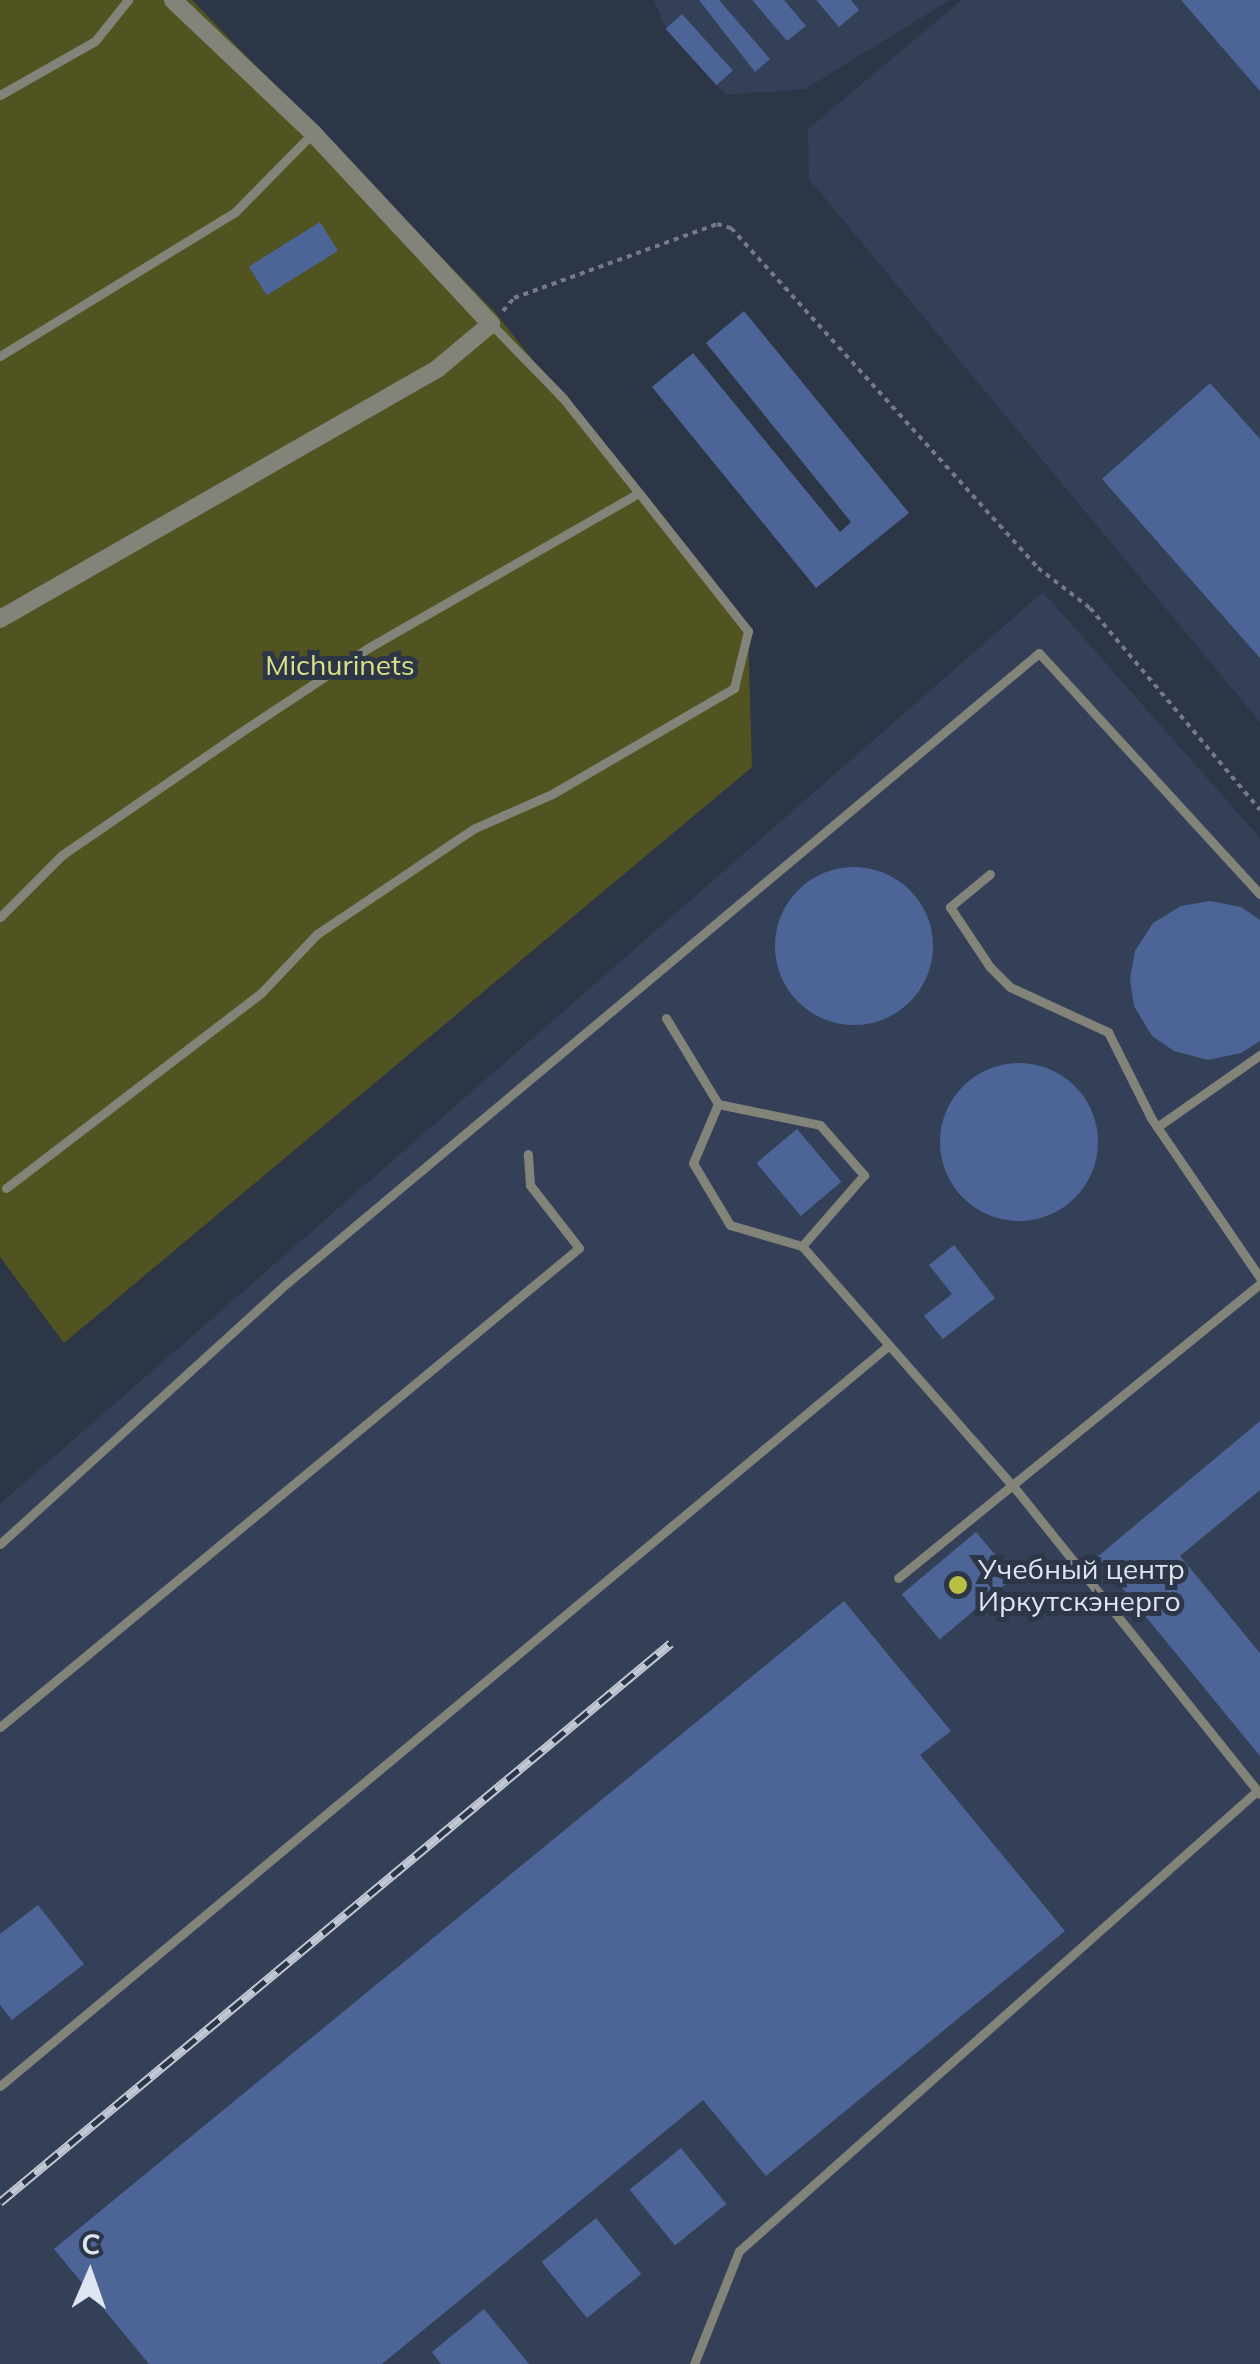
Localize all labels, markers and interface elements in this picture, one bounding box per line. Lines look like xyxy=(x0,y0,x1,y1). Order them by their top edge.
park label: Michurinets xyxy=(265,648,415,682)
place label: Учебный центр Иркутскэнерго xyxy=(978,1552,1185,1618)
marker: Учебный центр Иркутскэнерго xyxy=(947,1574,969,1596)
north arrow xyxy=(40,2224,140,2324)
text: С xyxy=(81,2226,101,2261)

